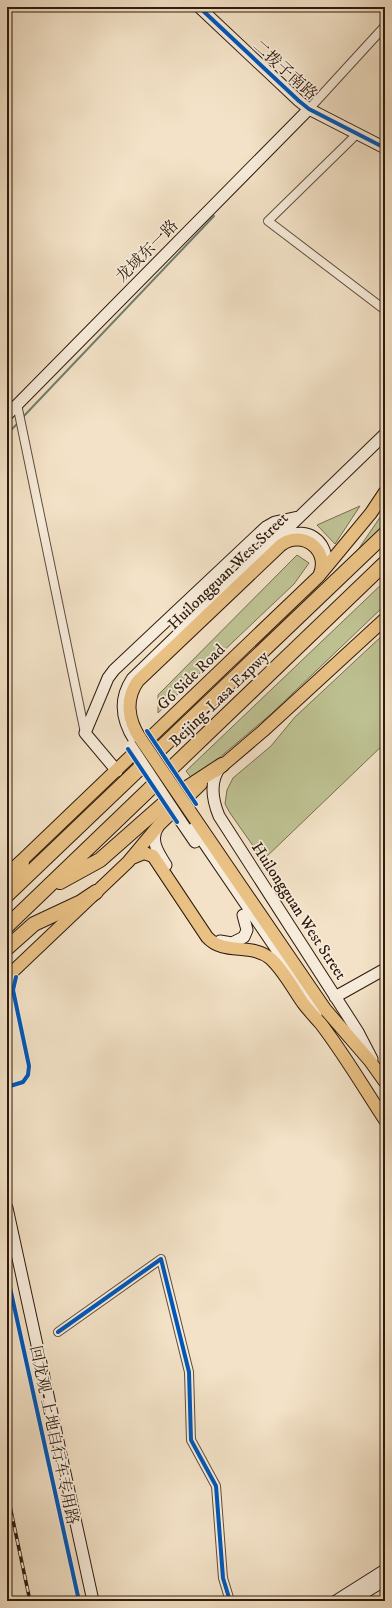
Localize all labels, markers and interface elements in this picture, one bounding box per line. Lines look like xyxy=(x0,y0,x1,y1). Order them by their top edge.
street label: 二拨子南路 xyxy=(249,36,321,104)
street label: 龙域东一路 xyxy=(112,216,182,286)
street label: Huilongguan West Street xyxy=(163,508,293,634)
street label: G6 Side Road xyxy=(153,640,229,714)
street label: Beijing-Lasa Expwy xyxy=(165,646,273,751)
street label: Huilongguan West Street xyxy=(247,838,351,984)
street label: 回龙观-上地自行车专用路 xyxy=(25,1344,83,1526)

